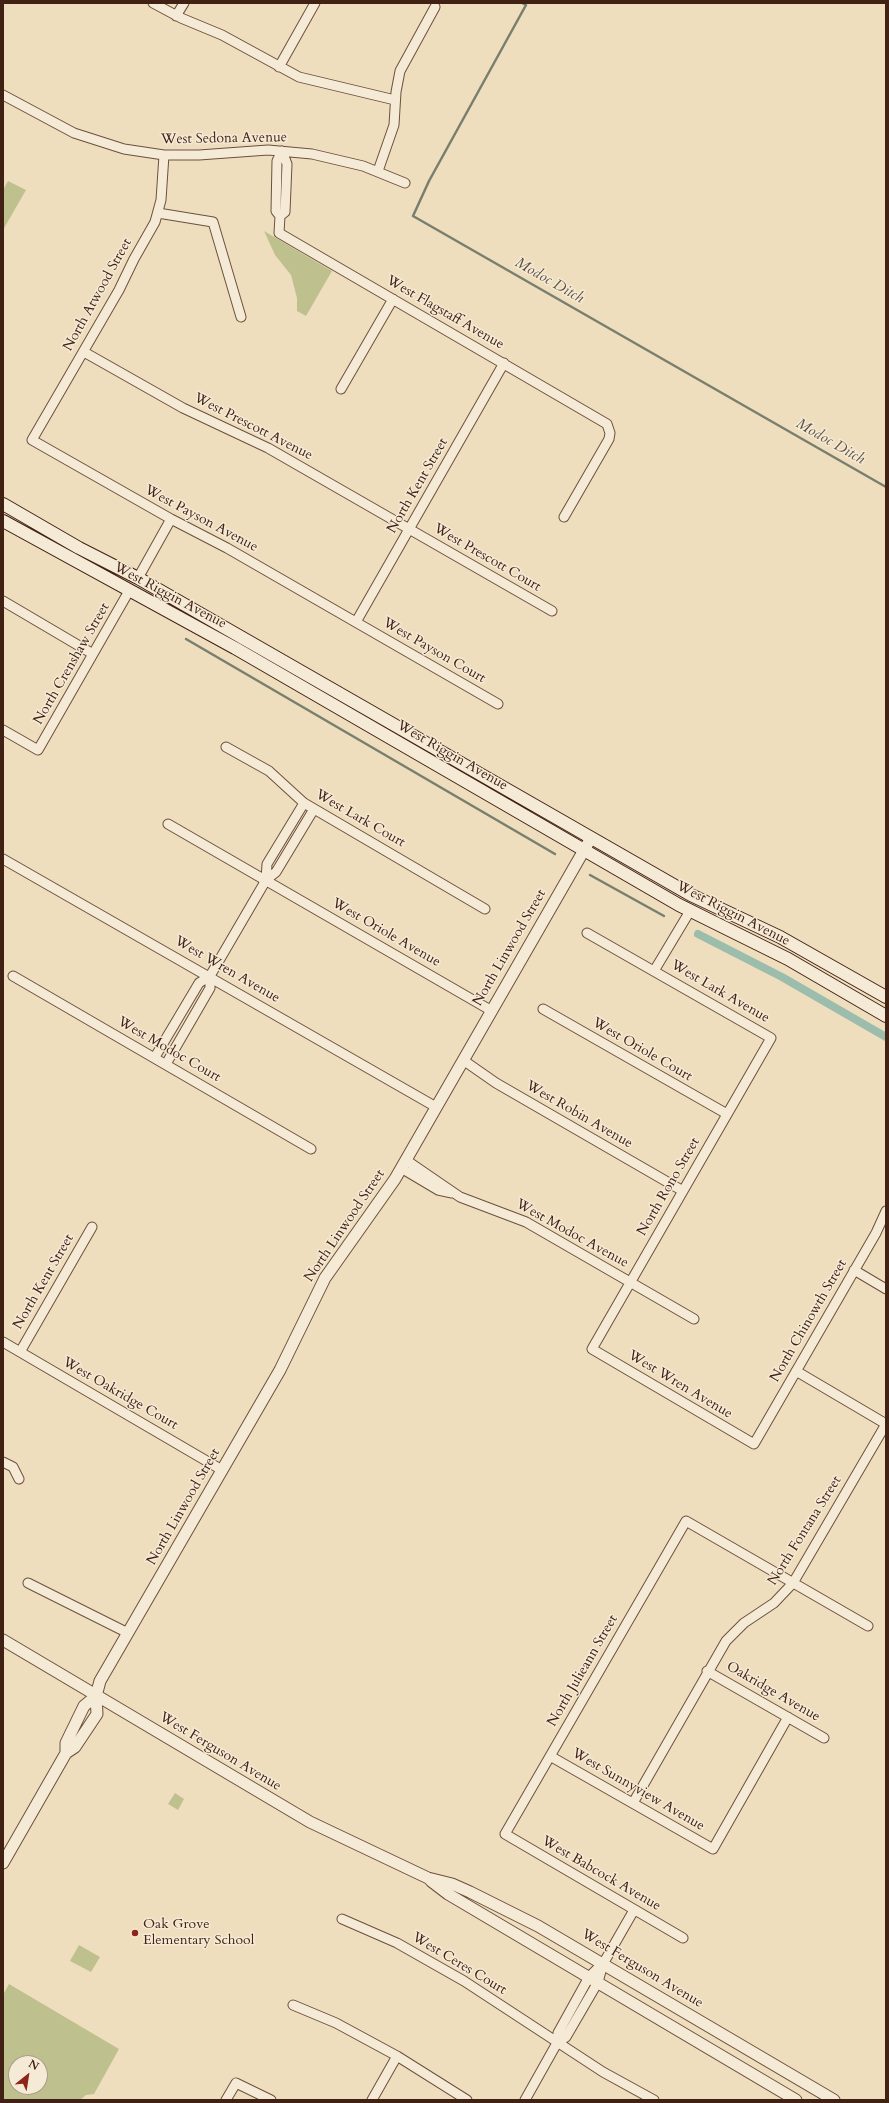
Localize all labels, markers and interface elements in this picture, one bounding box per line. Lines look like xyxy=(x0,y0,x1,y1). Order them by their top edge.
street label: West Sedona Avenue xyxy=(161,129,287,149)
street label: North Atwood Street xyxy=(60,236,136,354)
water label: Modoc Ditch xyxy=(511,254,587,308)
street label: West Flagstaff Avenue xyxy=(383,273,507,353)
street label: West Prescott Avenue xyxy=(191,390,315,464)
water label: Modoc Ditch xyxy=(792,415,868,469)
street label: North Kent Street xyxy=(384,435,452,537)
street label: West Payson Avenue xyxy=(142,482,260,556)
street label: West Prescott Court xyxy=(430,520,544,596)
street label: West Riggin Avenue xyxy=(111,559,229,633)
street label: North Crenshaw Street xyxy=(30,600,114,728)
street label: West Payson Court xyxy=(380,615,488,687)
street label: West Riggin Avenue xyxy=(394,717,510,795)
street label: West Lark Court xyxy=(312,786,408,852)
street label: West Riggin Avenue xyxy=(673,878,793,950)
street label: North Linwood Street xyxy=(470,887,550,1009)
street label: West Oriole Avenue xyxy=(329,895,443,971)
street label: West Wren Avenue xyxy=(171,933,283,1007)
street label: West Lark Avenue xyxy=(668,957,772,1027)
street label: West Modoc Court xyxy=(115,1014,223,1086)
street label: West Oriole Court xyxy=(589,1015,695,1085)
street label: West Robin Avenue xyxy=(523,1078,635,1152)
street label: North Rono Street xyxy=(634,1135,704,1239)
street label: North Linwood Street xyxy=(301,1167,389,1285)
street label: West Modoc Avenue xyxy=(513,1196,631,1272)
street label: North Kent Street xyxy=(10,1231,78,1333)
street label: North Chinowth Street xyxy=(767,1257,851,1385)
street label: West Wren Avenue xyxy=(625,1347,735,1423)
street label: West Oakridge Court xyxy=(59,1354,181,1434)
street label: North Linwood Street xyxy=(144,1446,224,1568)
street label: North Fontana Street xyxy=(765,1473,845,1589)
street label: North Julieann Street xyxy=(544,1612,622,1730)
street label: Oakridge Avenue xyxy=(723,1658,823,1726)
street label: West Ferguson Avenue xyxy=(156,1709,284,1795)
street label: West Sunnyview Avenue xyxy=(569,1745,707,1835)
street label: West Babcock Avenue xyxy=(538,1833,664,1915)
place label: Oak Grove Elementary School xyxy=(143,1917,254,1950)
street label: West Ferguson Avenue xyxy=(578,1926,706,2012)
marker: Oak Grove Elementary School xyxy=(130,1928,140,1938)
street label: West Ceres Court xyxy=(409,1929,509,1999)
north arrow xyxy=(8,2055,48,2095)
text: N xyxy=(26,2056,42,2074)

